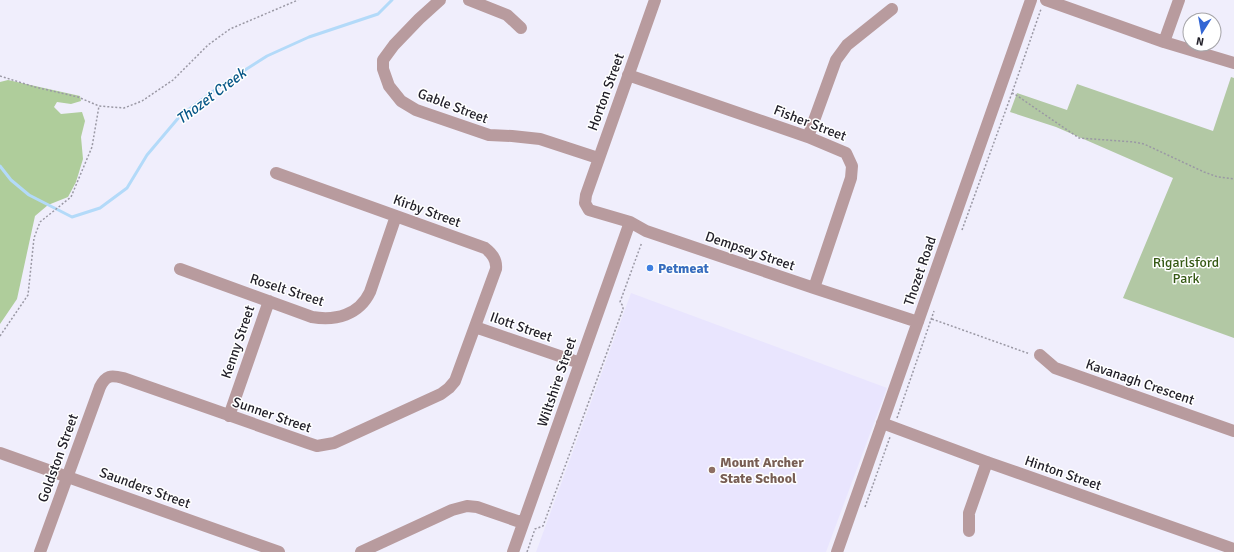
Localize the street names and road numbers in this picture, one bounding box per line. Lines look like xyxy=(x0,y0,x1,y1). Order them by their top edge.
street label: Horton Street xyxy=(584,51,628,133)
street label: Gable Street xyxy=(415,85,491,127)
street label: Fisher Street xyxy=(771,101,849,145)
street label: Kirby Street xyxy=(391,191,463,231)
street label: Dempsey Street xyxy=(703,228,797,274)
street label: Thozet Road xyxy=(900,234,940,308)
street label: Roselt Street xyxy=(248,270,326,310)
street label: Kenny Street xyxy=(218,303,258,381)
street label: Ilott Street xyxy=(488,308,554,346)
street label: Wiltshire Street xyxy=(534,335,580,429)
street label: Kavanagh Crescent xyxy=(1083,355,1197,409)
street label: Sunner Street xyxy=(230,394,314,436)
street label: Goldston Street xyxy=(34,411,82,505)
street label: Hinton Street xyxy=(1022,452,1104,494)
street label: Saunders Street xyxy=(97,464,193,512)

